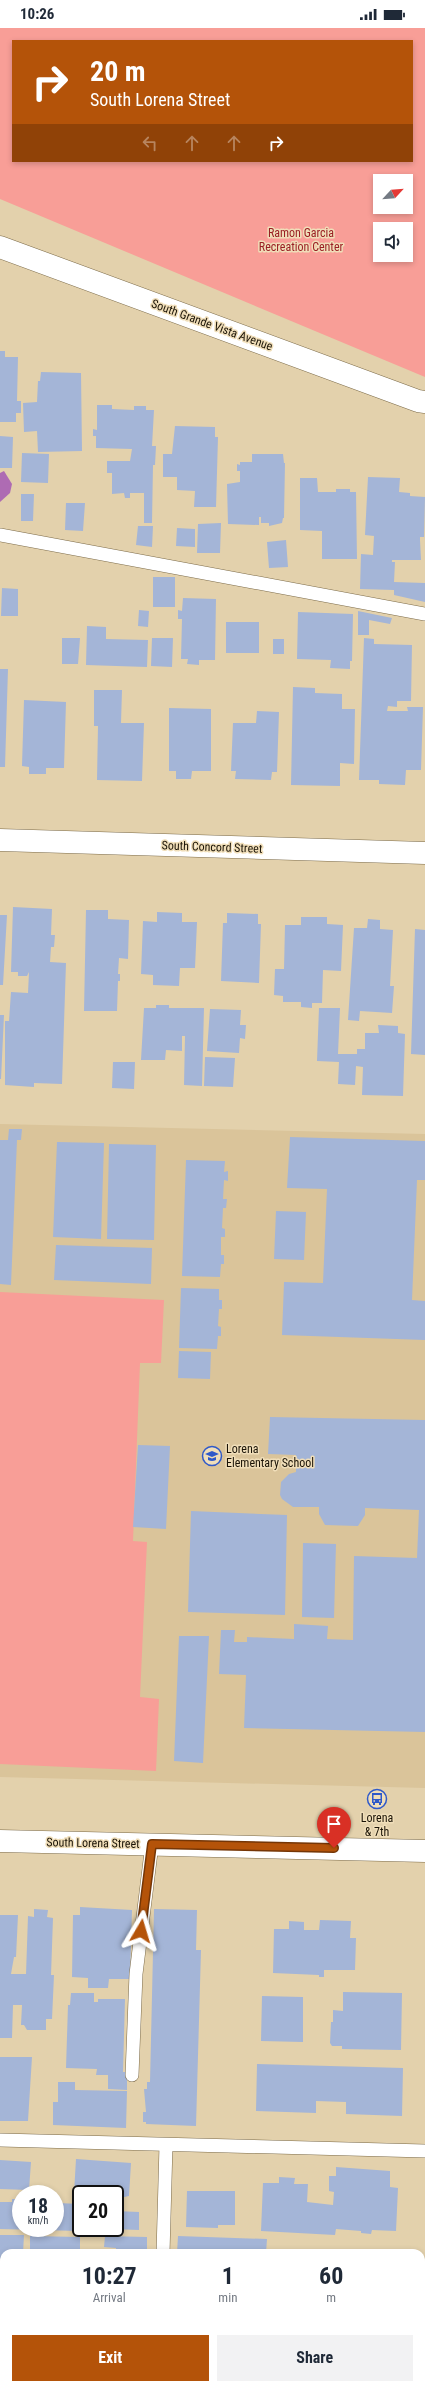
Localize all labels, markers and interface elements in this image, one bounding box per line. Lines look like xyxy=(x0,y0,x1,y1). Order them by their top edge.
text: 10:26 xyxy=(20,5,54,23)
text: 20 m xyxy=(90,55,146,88)
icon: right xyxy=(24,56,76,108)
text: South Lorena Street xyxy=(90,89,230,110)
icon: left xyxy=(139,132,161,154)
icon: ahead xyxy=(181,132,203,154)
icon: ahead xyxy=(223,132,245,154)
icon: right xyxy=(265,132,287,154)
north arrow xyxy=(373,174,413,214)
map controls xyxy=(373,174,413,262)
button: sound xyxy=(373,222,413,262)
park label: Ramon Garcia Recreation Center xyxy=(259,226,344,254)
street label: South Grande Vista Avenue xyxy=(149,297,275,354)
street label: South Concord Street xyxy=(161,838,263,856)
place label: Lorena Elementary School xyxy=(226,1442,314,1470)
school or university icon: Lorena Elementary School xyxy=(201,1445,223,1467)
bus stop icon: Lorena & 7th xyxy=(366,1788,388,1810)
pin xyxy=(317,1807,351,1848)
place label: Lorena & 7th xyxy=(361,1811,393,1839)
icon: arrive xyxy=(323,1813,345,1835)
street label: South Lorena Street xyxy=(46,1835,140,1851)
position arrow xyxy=(120,1910,162,1952)
speed limit sign: 20 xyxy=(72,2185,124,2237)
text: 18 xyxy=(28,2194,48,2218)
text: km/h xyxy=(28,2215,48,2226)
text: 10:27 xyxy=(82,2262,137,2290)
text: 1 xyxy=(222,2262,234,2290)
text: 60 xyxy=(319,2262,343,2290)
text: Arrival xyxy=(93,2290,126,2305)
text: min xyxy=(218,2290,237,2305)
text: m xyxy=(326,2290,336,2305)
button: Exit xyxy=(12,2335,209,2381)
button: Share xyxy=(217,2335,413,2381)

